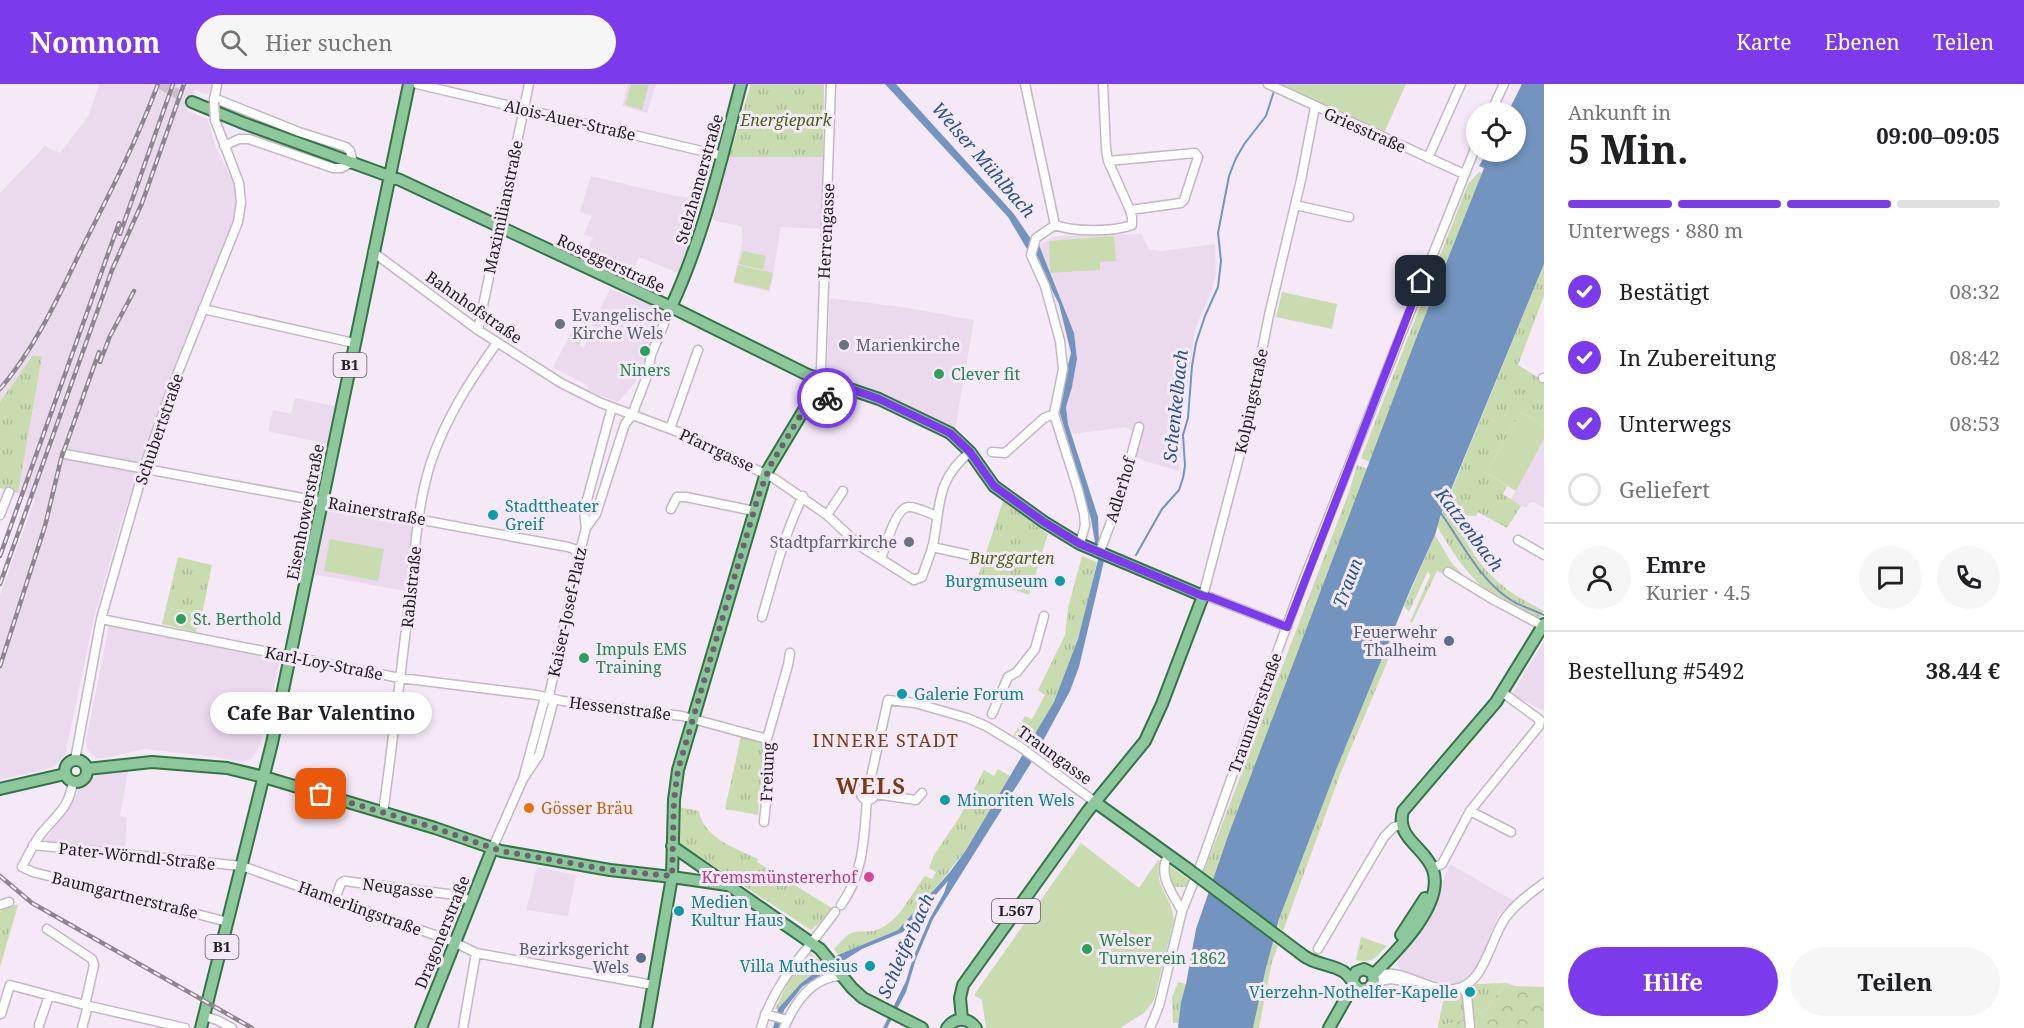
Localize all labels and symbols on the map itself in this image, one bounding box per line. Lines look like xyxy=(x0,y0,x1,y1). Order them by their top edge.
street label: Alois-Auer-Straße xyxy=(502,94,638,146)
water label: Welser Mühlbach xyxy=(927,96,1041,223)
street label: Griesstraße xyxy=(1320,102,1410,158)
park label: Energiepark xyxy=(739,109,833,131)
street label: Stelzhamerstraße xyxy=(670,111,728,247)
street label: Maximilianstraße xyxy=(478,138,528,276)
street label: Herrengasse xyxy=(813,183,839,279)
street label: Roseggerstraße xyxy=(553,228,669,298)
pin xyxy=(1395,255,1446,306)
street label: Bahnhofstraße xyxy=(421,266,527,348)
place label: Evangelische Kirche Wels xyxy=(572,304,672,344)
marker: Evangelische Kirche Wels xyxy=(553,317,567,331)
place label: Marienkirche xyxy=(856,334,960,356)
marker: Marienkirche xyxy=(837,338,851,352)
marker: Niners xyxy=(638,344,652,358)
street label: Kolpingstraße xyxy=(1229,346,1273,456)
water label: Schenkelbach xyxy=(1157,348,1193,463)
road number: B1 xyxy=(334,353,366,377)
place label: Niners xyxy=(620,359,670,381)
place label: Clever fit xyxy=(951,363,1020,385)
marker: Clever fit xyxy=(932,367,946,381)
courier xyxy=(797,368,857,428)
street label: Schubertstraße xyxy=(130,370,188,488)
street label: Pfarrgasse xyxy=(676,423,758,477)
street label: Eisenhowerstraße xyxy=(281,442,329,582)
street label: Adlerhof xyxy=(1100,453,1141,525)
water label: Katzenbach xyxy=(1430,482,1509,576)
street label: Rainerstraße xyxy=(326,492,428,530)
place label: Stadttheater Greif xyxy=(505,495,599,535)
marker: Stadttheater Greif xyxy=(486,508,500,522)
place label: Stadtpfarrkirche xyxy=(770,531,897,553)
marker: Stadtpfarrkirche xyxy=(902,535,916,549)
street label: Rablstraße xyxy=(396,545,426,629)
street label: Kaiser-Josef-Platz xyxy=(542,545,592,679)
park label: Burggarten xyxy=(968,547,1055,569)
water label: Traun xyxy=(1327,554,1367,611)
place label: Burgmuseum xyxy=(945,570,1048,592)
marker: Burgmuseum xyxy=(1053,574,1067,588)
place label: St. Berthold xyxy=(193,608,282,630)
marker: St. Berthold xyxy=(174,612,188,626)
place label: Feuerwehr Thalheim xyxy=(1353,621,1437,661)
marker: Feuerwehr Thalheim xyxy=(1442,634,1456,648)
place label: Impuls EMS Training xyxy=(596,638,687,678)
street label: Karl-Loy-Straße xyxy=(263,641,385,685)
street label: Traunuferstraße xyxy=(1223,650,1287,776)
marker: Impuls EMS Training xyxy=(577,651,591,665)
place label: Galerie Forum xyxy=(914,683,1024,705)
marker: Galerie Forum xyxy=(895,687,909,701)
street label: Hessenstraße xyxy=(568,691,672,725)
callout: Cafe Bar Valentino xyxy=(210,692,432,734)
street label: Traungasse xyxy=(1013,720,1097,790)
district label: INNERE STADT xyxy=(813,728,959,752)
street label: Freiung xyxy=(755,741,779,802)
pin xyxy=(295,768,346,819)
district label: WELS xyxy=(836,770,906,800)
place label: Minoriten Wels xyxy=(957,789,1075,811)
marker: Minoriten Wels xyxy=(938,793,952,807)
place label: Gösser Bräu xyxy=(541,797,633,819)
marker: Gösser Bräu xyxy=(522,801,536,815)
street label: Pater-Wörndl-Straße xyxy=(58,837,216,875)
street label: Baumgartnerstraße xyxy=(50,866,200,924)
place label: Kremsmünstererhof xyxy=(701,866,859,888)
marker: Kremsmünstererhof xyxy=(862,870,876,884)
street label: Dragonerstraße xyxy=(409,872,475,992)
street label: Neugasse xyxy=(361,873,435,903)
street label: Hamerlingstraße xyxy=(295,875,425,941)
water label: Schleiferbach xyxy=(871,889,939,1002)
place label: Medien Kultur Haus xyxy=(691,891,784,931)
road number: L567 xyxy=(992,899,1040,923)
marker: Medien Kultur Haus xyxy=(672,904,686,918)
place label: Welser Turnverein 1862 xyxy=(1099,929,1226,969)
road number: B1 xyxy=(206,935,238,959)
place label: Bezirksgericht Wels xyxy=(519,938,629,978)
marker: Welser Turnverein 1862 xyxy=(1080,942,1094,956)
marker: Bezirksgericht Wels xyxy=(634,951,648,965)
place label: Villa Muthesius xyxy=(740,955,858,977)
marker: Villa Muthesius xyxy=(863,959,877,973)
place label: Vierzehn-Nothelfer-Kapelle xyxy=(1249,981,1458,1003)
marker: Vierzehn-Nothelfer-Kapelle xyxy=(1463,985,1477,999)

